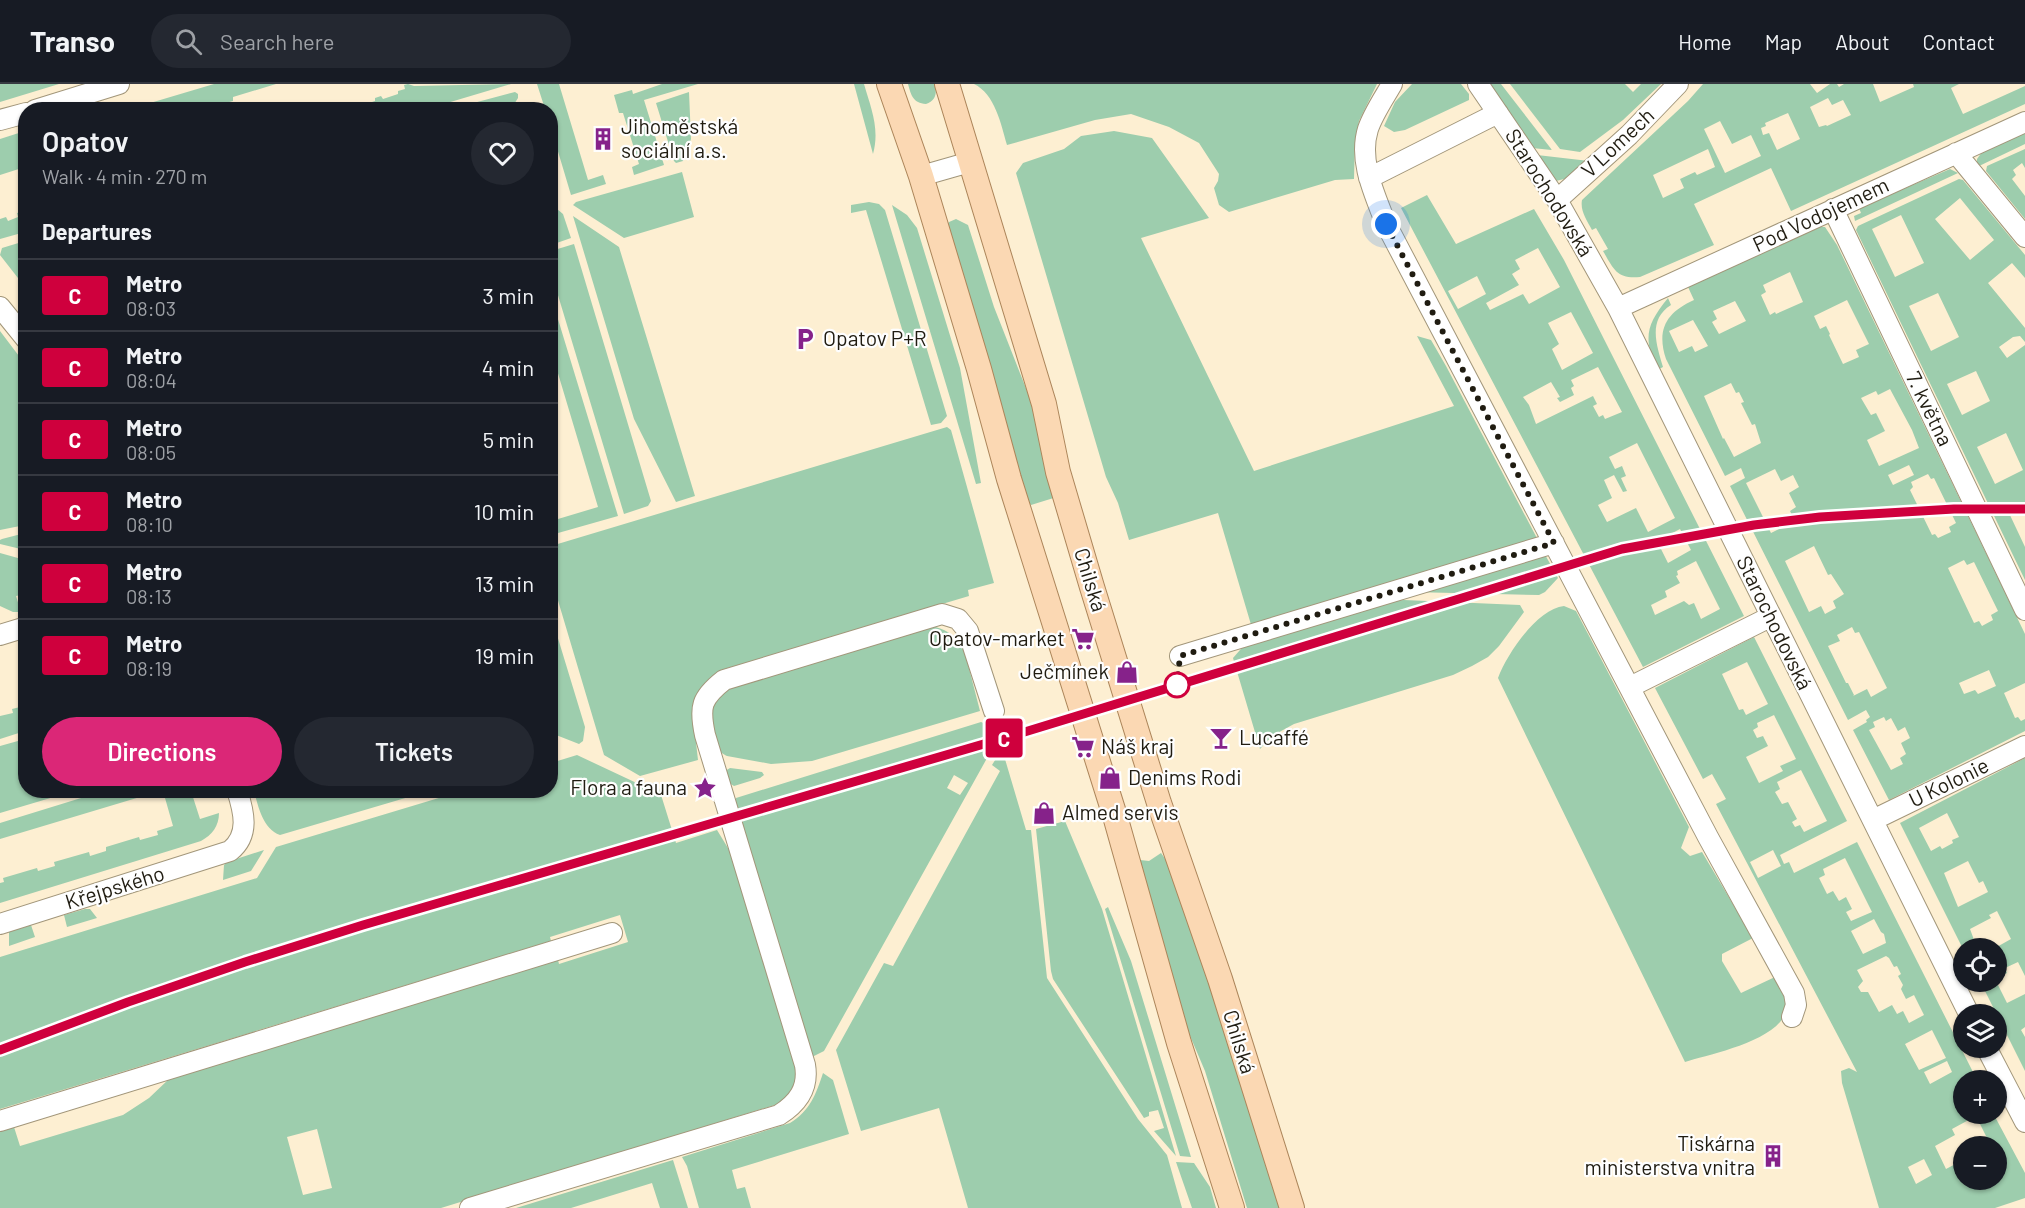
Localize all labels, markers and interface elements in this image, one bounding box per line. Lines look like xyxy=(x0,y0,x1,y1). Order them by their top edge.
search box xyxy=(151,14,571,68)
text: Transo xyxy=(30,24,115,58)
icon: search xyxy=(172,25,205,58)
text: Search here xyxy=(220,28,334,54)
text: Home xyxy=(1678,29,1732,54)
text: Map xyxy=(1765,29,1802,54)
text: About xyxy=(1835,29,1890,54)
text: Contact xyxy=(1923,29,1995,54)
street label: V Lomech xyxy=(1575,102,1659,182)
place label: Jihoměstská sociální a.s. xyxy=(621,113,738,162)
button: heart xyxy=(471,122,534,185)
text: Opatov xyxy=(42,124,129,158)
street label: Starochodovská xyxy=(1501,124,1600,261)
building icon: Jihoměstská sociální a.s. xyxy=(590,126,616,152)
text: Walk · 4 min · 270 m xyxy=(42,164,207,188)
street label: Pod Vodojemem xyxy=(1748,171,1892,256)
your location xyxy=(1371,209,1401,239)
text: Departures xyxy=(42,218,152,244)
text: Metro xyxy=(126,270,182,296)
text: 3 min xyxy=(483,282,534,308)
text: C xyxy=(69,283,81,308)
text: 08:03 xyxy=(126,296,176,320)
place label: Opatov P+R xyxy=(823,325,927,350)
parking icon: Opatov P+R xyxy=(792,326,818,352)
text: Metro xyxy=(126,342,182,368)
text: 4 min xyxy=(482,354,534,380)
text: C xyxy=(69,355,81,380)
street label: 7. května xyxy=(1902,367,1959,450)
text: 08:04 xyxy=(126,368,177,392)
text: Metro xyxy=(126,414,182,440)
text: 5 min xyxy=(483,426,534,452)
text: C xyxy=(69,427,81,452)
text: 08:05 xyxy=(126,440,176,464)
text: Metro xyxy=(126,486,182,512)
text: 10 min xyxy=(474,498,534,524)
text: C xyxy=(69,499,81,524)
text: 08:10 xyxy=(126,512,173,536)
street label: Chilská xyxy=(1070,545,1113,614)
street label: Starochodovská xyxy=(1732,551,1819,693)
text: Metro xyxy=(126,558,182,584)
text: 13 min xyxy=(475,570,534,596)
text: C xyxy=(69,571,81,596)
text: 08:13 xyxy=(126,584,172,608)
place label: Opatov-market xyxy=(929,625,1065,650)
supermarket icon: Opatov-market xyxy=(1070,626,1096,652)
text: Metro xyxy=(126,630,182,656)
text: 19 min xyxy=(475,642,534,668)
text: C xyxy=(69,643,81,668)
text: 08:19 xyxy=(126,656,172,680)
place label: Ječmínek xyxy=(1020,658,1109,683)
shop icon: Ječmínek xyxy=(1114,659,1140,685)
unlabelled marker xyxy=(1164,672,1190,698)
button: Directions xyxy=(42,717,282,786)
button: Tickets xyxy=(294,717,534,786)
line badge: C xyxy=(984,718,1024,758)
place label: Lucaffé xyxy=(1239,724,1309,749)
bar icon: Lucaffé xyxy=(1208,725,1234,751)
text: C xyxy=(998,726,1010,751)
place label: Náš kraj xyxy=(1101,733,1174,758)
supermarket icon: Náš kraj xyxy=(1070,734,1096,760)
street label: U Kolonie xyxy=(1904,752,1992,812)
place label: Denims Rodi xyxy=(1128,764,1242,789)
shop icon: Denims Rodi xyxy=(1097,765,1123,791)
place label: Flora a fauna xyxy=(570,774,687,799)
place icon: Flora a fauna xyxy=(692,775,718,801)
place label: Almed servis xyxy=(1062,799,1179,824)
shop icon: Almed servis xyxy=(1031,800,1057,826)
street label: Křejpského xyxy=(62,860,167,913)
map controls xyxy=(1953,938,2007,1190)
button: locate xyxy=(1953,938,2007,992)
button: layers xyxy=(1953,1004,2007,1058)
street label: Chilská xyxy=(1219,1007,1262,1076)
button: + xyxy=(1953,1070,2007,1124)
place label: Tiskárna ministerstva vnitra xyxy=(1584,1130,1755,1179)
button: − xyxy=(1953,1136,2007,1190)
building icon: Tiskárna ministerstva vnitra xyxy=(1760,1143,1786,1169)

